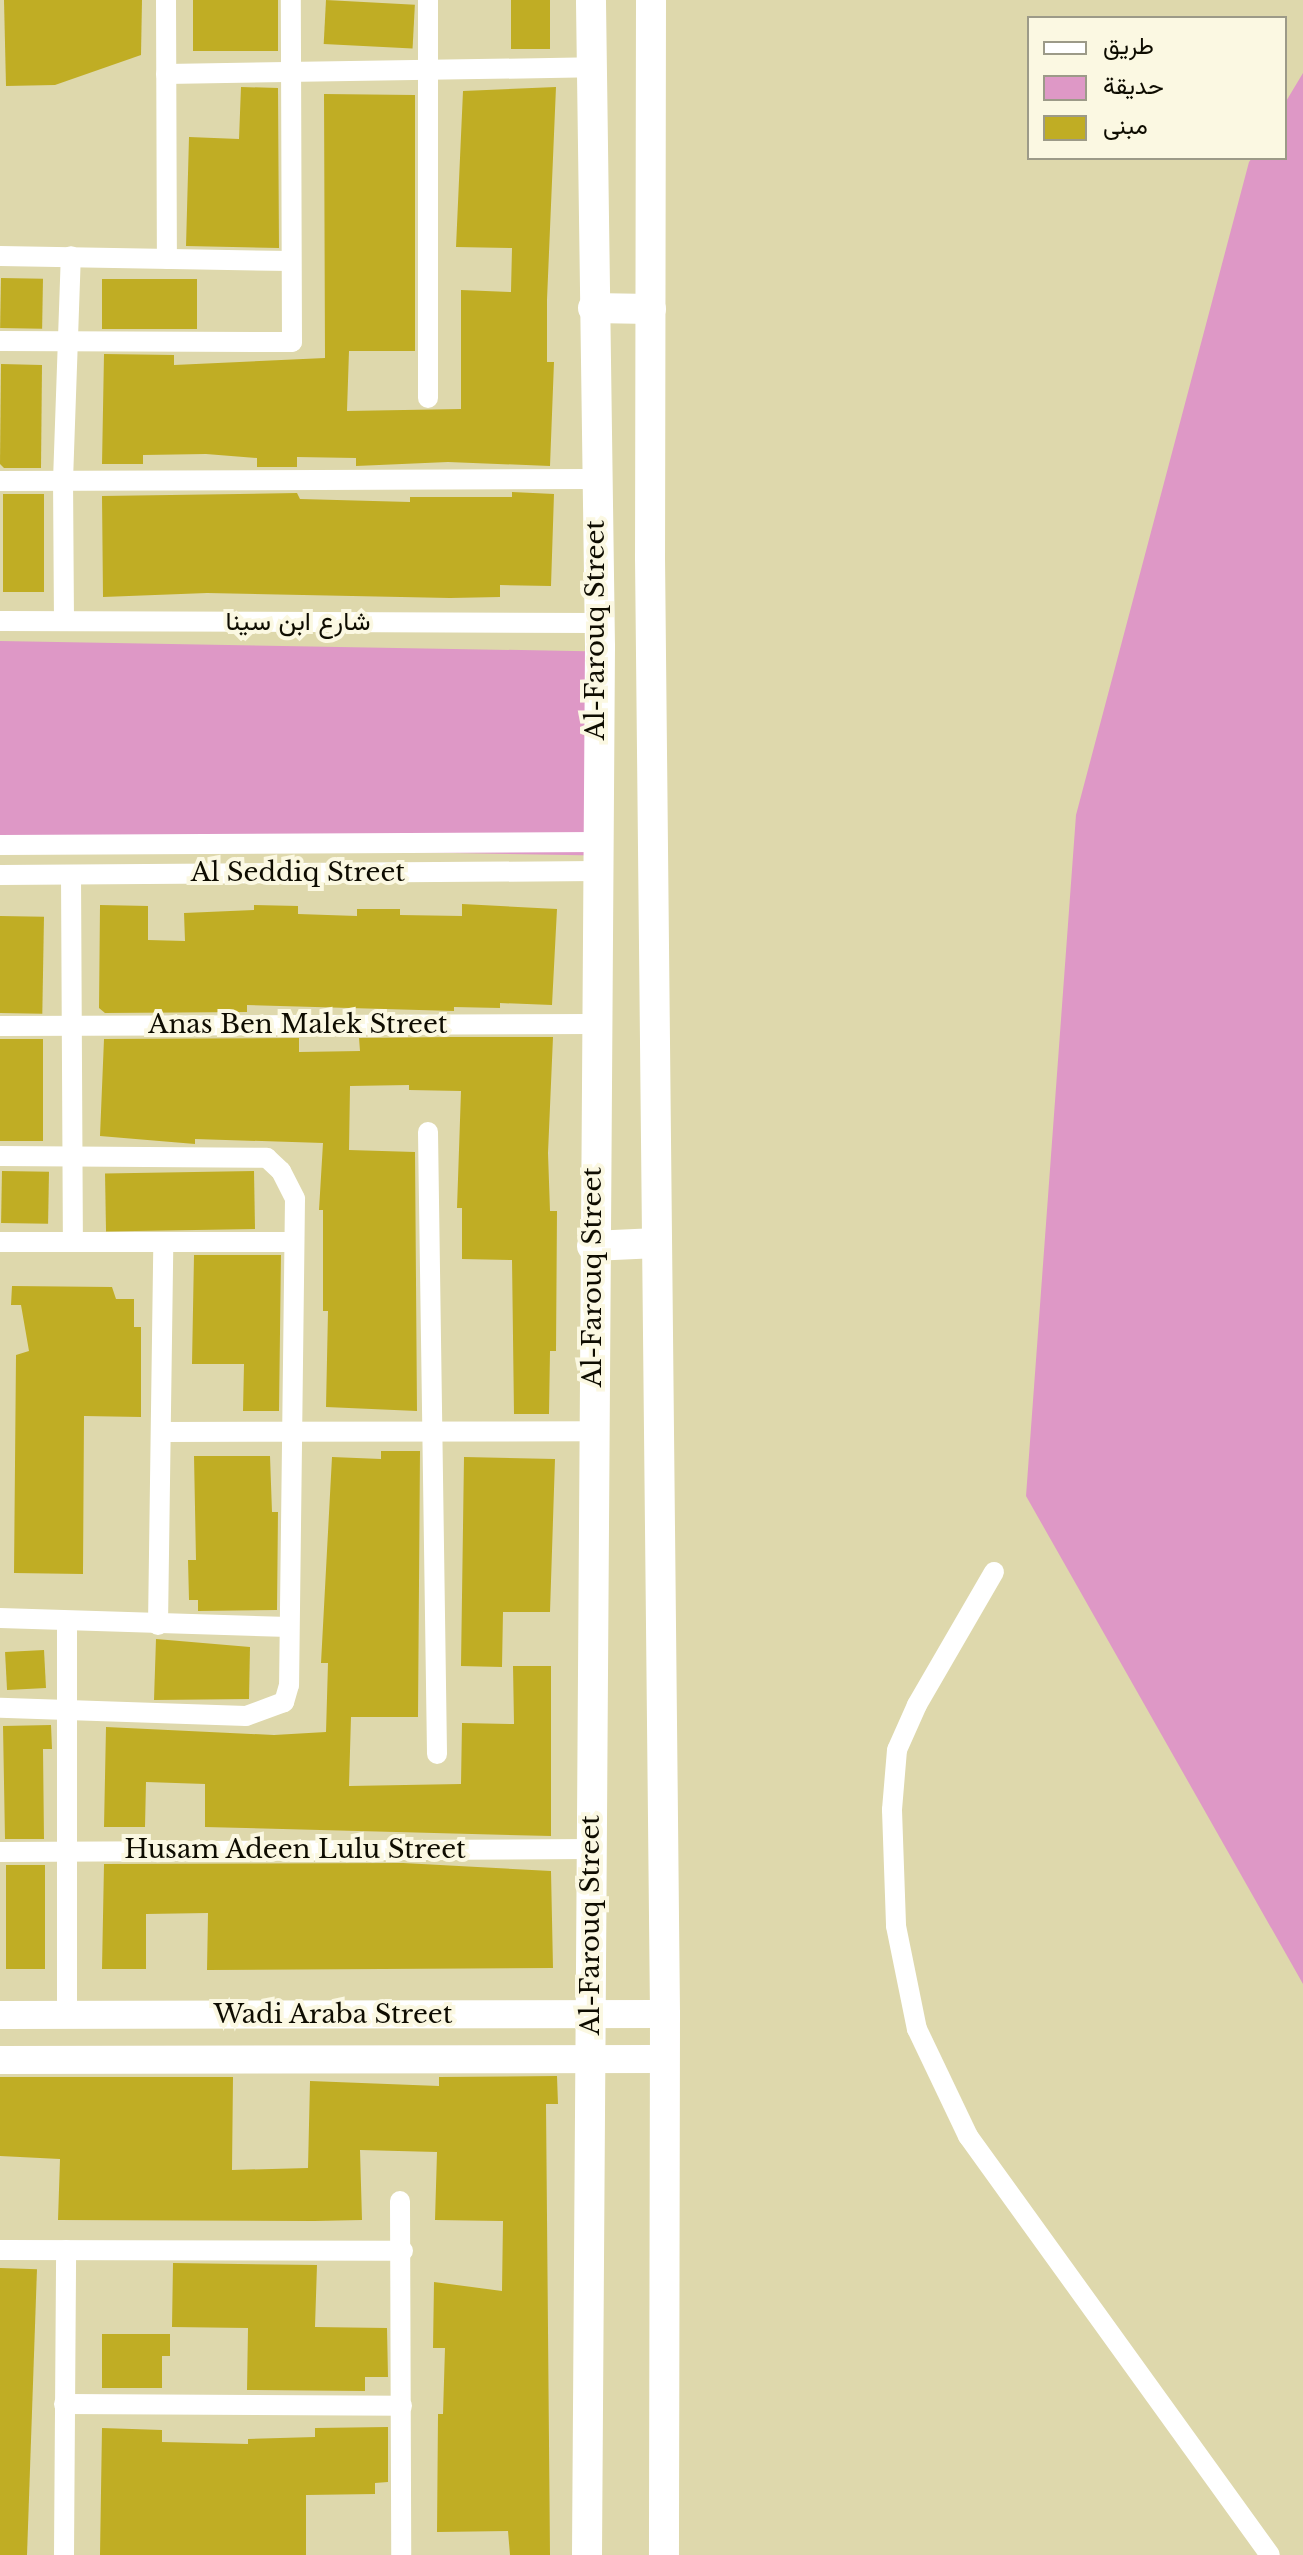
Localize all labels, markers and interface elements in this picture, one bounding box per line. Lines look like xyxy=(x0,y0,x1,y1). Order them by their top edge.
legend xyxy=(1027,16,1287,160)
text: طريق xyxy=(1103,31,1154,60)
text: حديقة xyxy=(1103,71,1164,100)
text: مبنى xyxy=(1103,111,1148,140)
street label: Al-Farouq Street xyxy=(580,520,612,740)
street label: شارع ابن سينا xyxy=(225,606,371,638)
street label: Al Seddiq Street xyxy=(191,857,405,889)
street label: Anas Ben Malek Street xyxy=(148,1009,448,1041)
street label: Al-Farouq Street xyxy=(577,1167,609,1387)
street label: Al-Farouq Street xyxy=(575,1815,607,2035)
street label: Husam Adeen Lulu Street xyxy=(124,1834,466,1866)
street label: Wadi Araba Street xyxy=(213,1999,453,2031)

